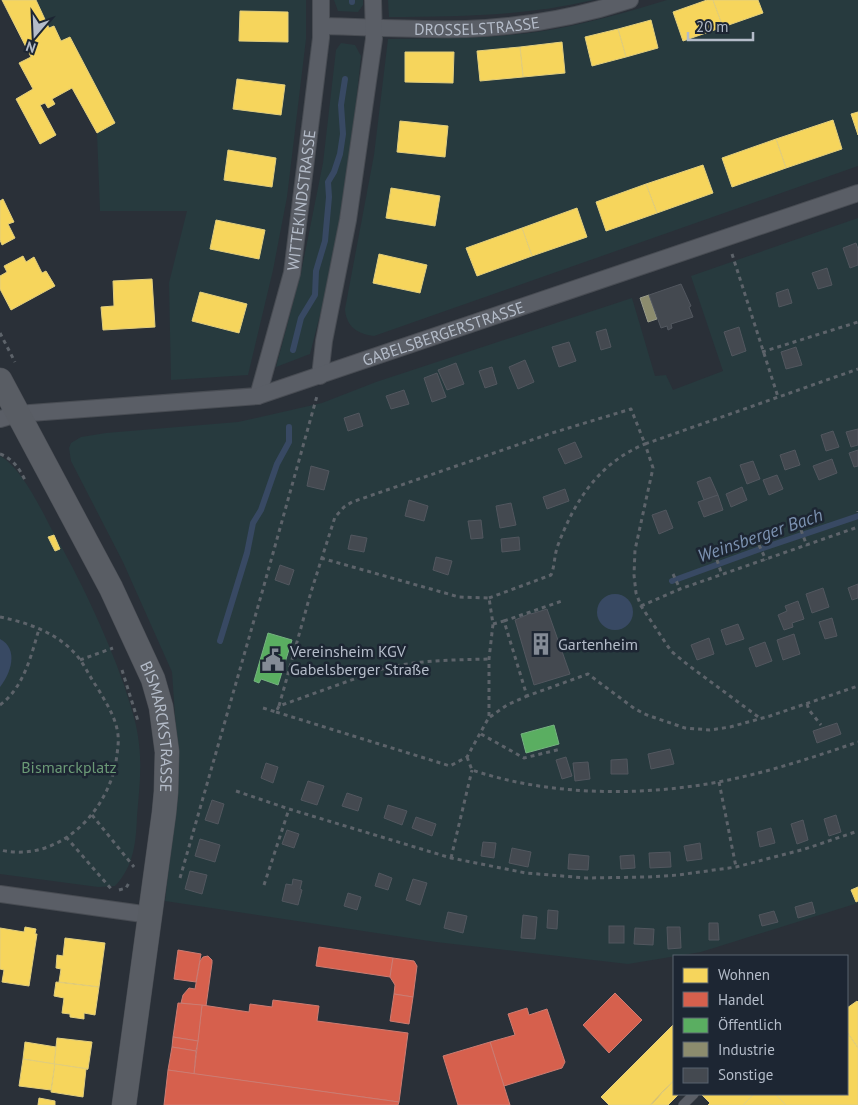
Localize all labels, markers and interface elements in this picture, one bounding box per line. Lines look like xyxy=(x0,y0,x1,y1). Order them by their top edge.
north arrow xyxy=(10,10,60,60)
scale bar xyxy=(688,10,753,42)
street label: DROSSELSTRASSE xyxy=(414,12,541,39)
text: 20 m xyxy=(696,17,729,36)
text: N xyxy=(23,37,38,57)
street label: WITTEKINDSTRASSE xyxy=(282,129,320,272)
street label: GABELSBERGERSTRASSE xyxy=(360,297,527,370)
water label: Weinsberger Bach xyxy=(694,503,826,567)
building icon: Gartenheim xyxy=(528,631,554,657)
place label: Gartenheim xyxy=(558,634,638,654)
place label: Vereinsheim KGV Gabelsberger Straße xyxy=(289,641,429,679)
public building icon: Vereinsheim KGV Gabelsberger Straße xyxy=(260,647,286,673)
street label: BISMARCKSTRASSE xyxy=(136,658,177,793)
park label: Bismarckplatz xyxy=(21,757,117,777)
legend xyxy=(673,955,848,1095)
text: Wohnen xyxy=(718,965,770,984)
text: Handel xyxy=(718,990,764,1009)
text: Öffentlich xyxy=(718,1015,782,1034)
text: Industrie xyxy=(718,1040,775,1059)
text: Sonstige xyxy=(718,1065,773,1084)

